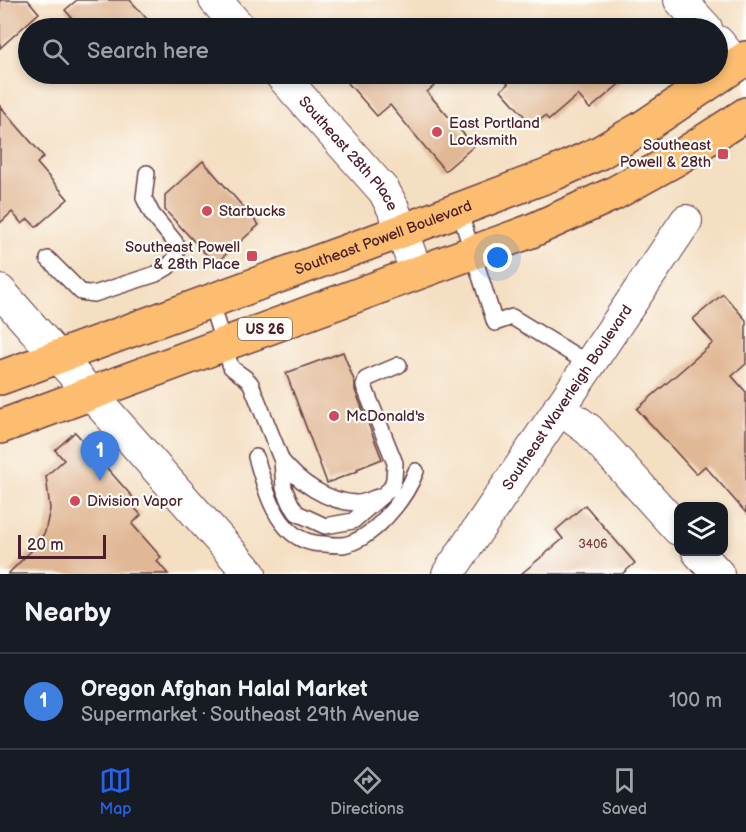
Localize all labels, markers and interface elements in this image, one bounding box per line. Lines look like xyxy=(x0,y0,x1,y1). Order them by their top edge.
search box xyxy=(18,18,728,84)
icon: search xyxy=(39,35,72,68)
text: Search here xyxy=(87,38,209,65)
street label: Southeast 28th Place xyxy=(294,92,402,214)
place label: East Portland Locksmith xyxy=(449,114,540,150)
marker: East Portland Locksmith xyxy=(430,125,444,139)
place label: Southeast Powell & 28th xyxy=(620,136,711,172)
marker: Southeast Powell & 28th xyxy=(716,147,730,161)
street label: Southeast Powell Boulevard xyxy=(292,196,474,279)
place label: Starbucks xyxy=(219,202,286,221)
marker: Starbucks xyxy=(200,204,214,218)
place label: Southeast Powell & 28th Place xyxy=(125,238,240,274)
your location xyxy=(483,243,512,272)
marker: Southeast Powell & 28th Place xyxy=(245,249,259,263)
street label: Southeast Waverleigh Boulevard xyxy=(498,301,637,494)
road number: US 26 xyxy=(238,318,292,340)
place label: McDonald's xyxy=(346,407,425,426)
marker: McDonald's xyxy=(327,409,341,423)
pin: 1 xyxy=(80,432,120,481)
place label: Division Vapor xyxy=(87,492,183,511)
marker: Division Vapor xyxy=(68,494,82,508)
map controls xyxy=(674,502,728,556)
button: layers xyxy=(674,502,728,556)
scale bar xyxy=(18,532,106,560)
text: 20 m xyxy=(27,536,63,555)
house number: 3406 xyxy=(578,537,608,552)
text: Nearby xyxy=(24,598,111,629)
text: Oregon Afghan Halal Market xyxy=(81,676,368,703)
text: 1 xyxy=(39,689,48,713)
text: 100 m xyxy=(669,689,722,713)
text: Supermarket · Southeast 29th Avenue xyxy=(81,703,419,727)
tab: Map xyxy=(99,764,132,819)
tab: Directions xyxy=(330,764,404,819)
tab: Saved xyxy=(602,764,647,819)

